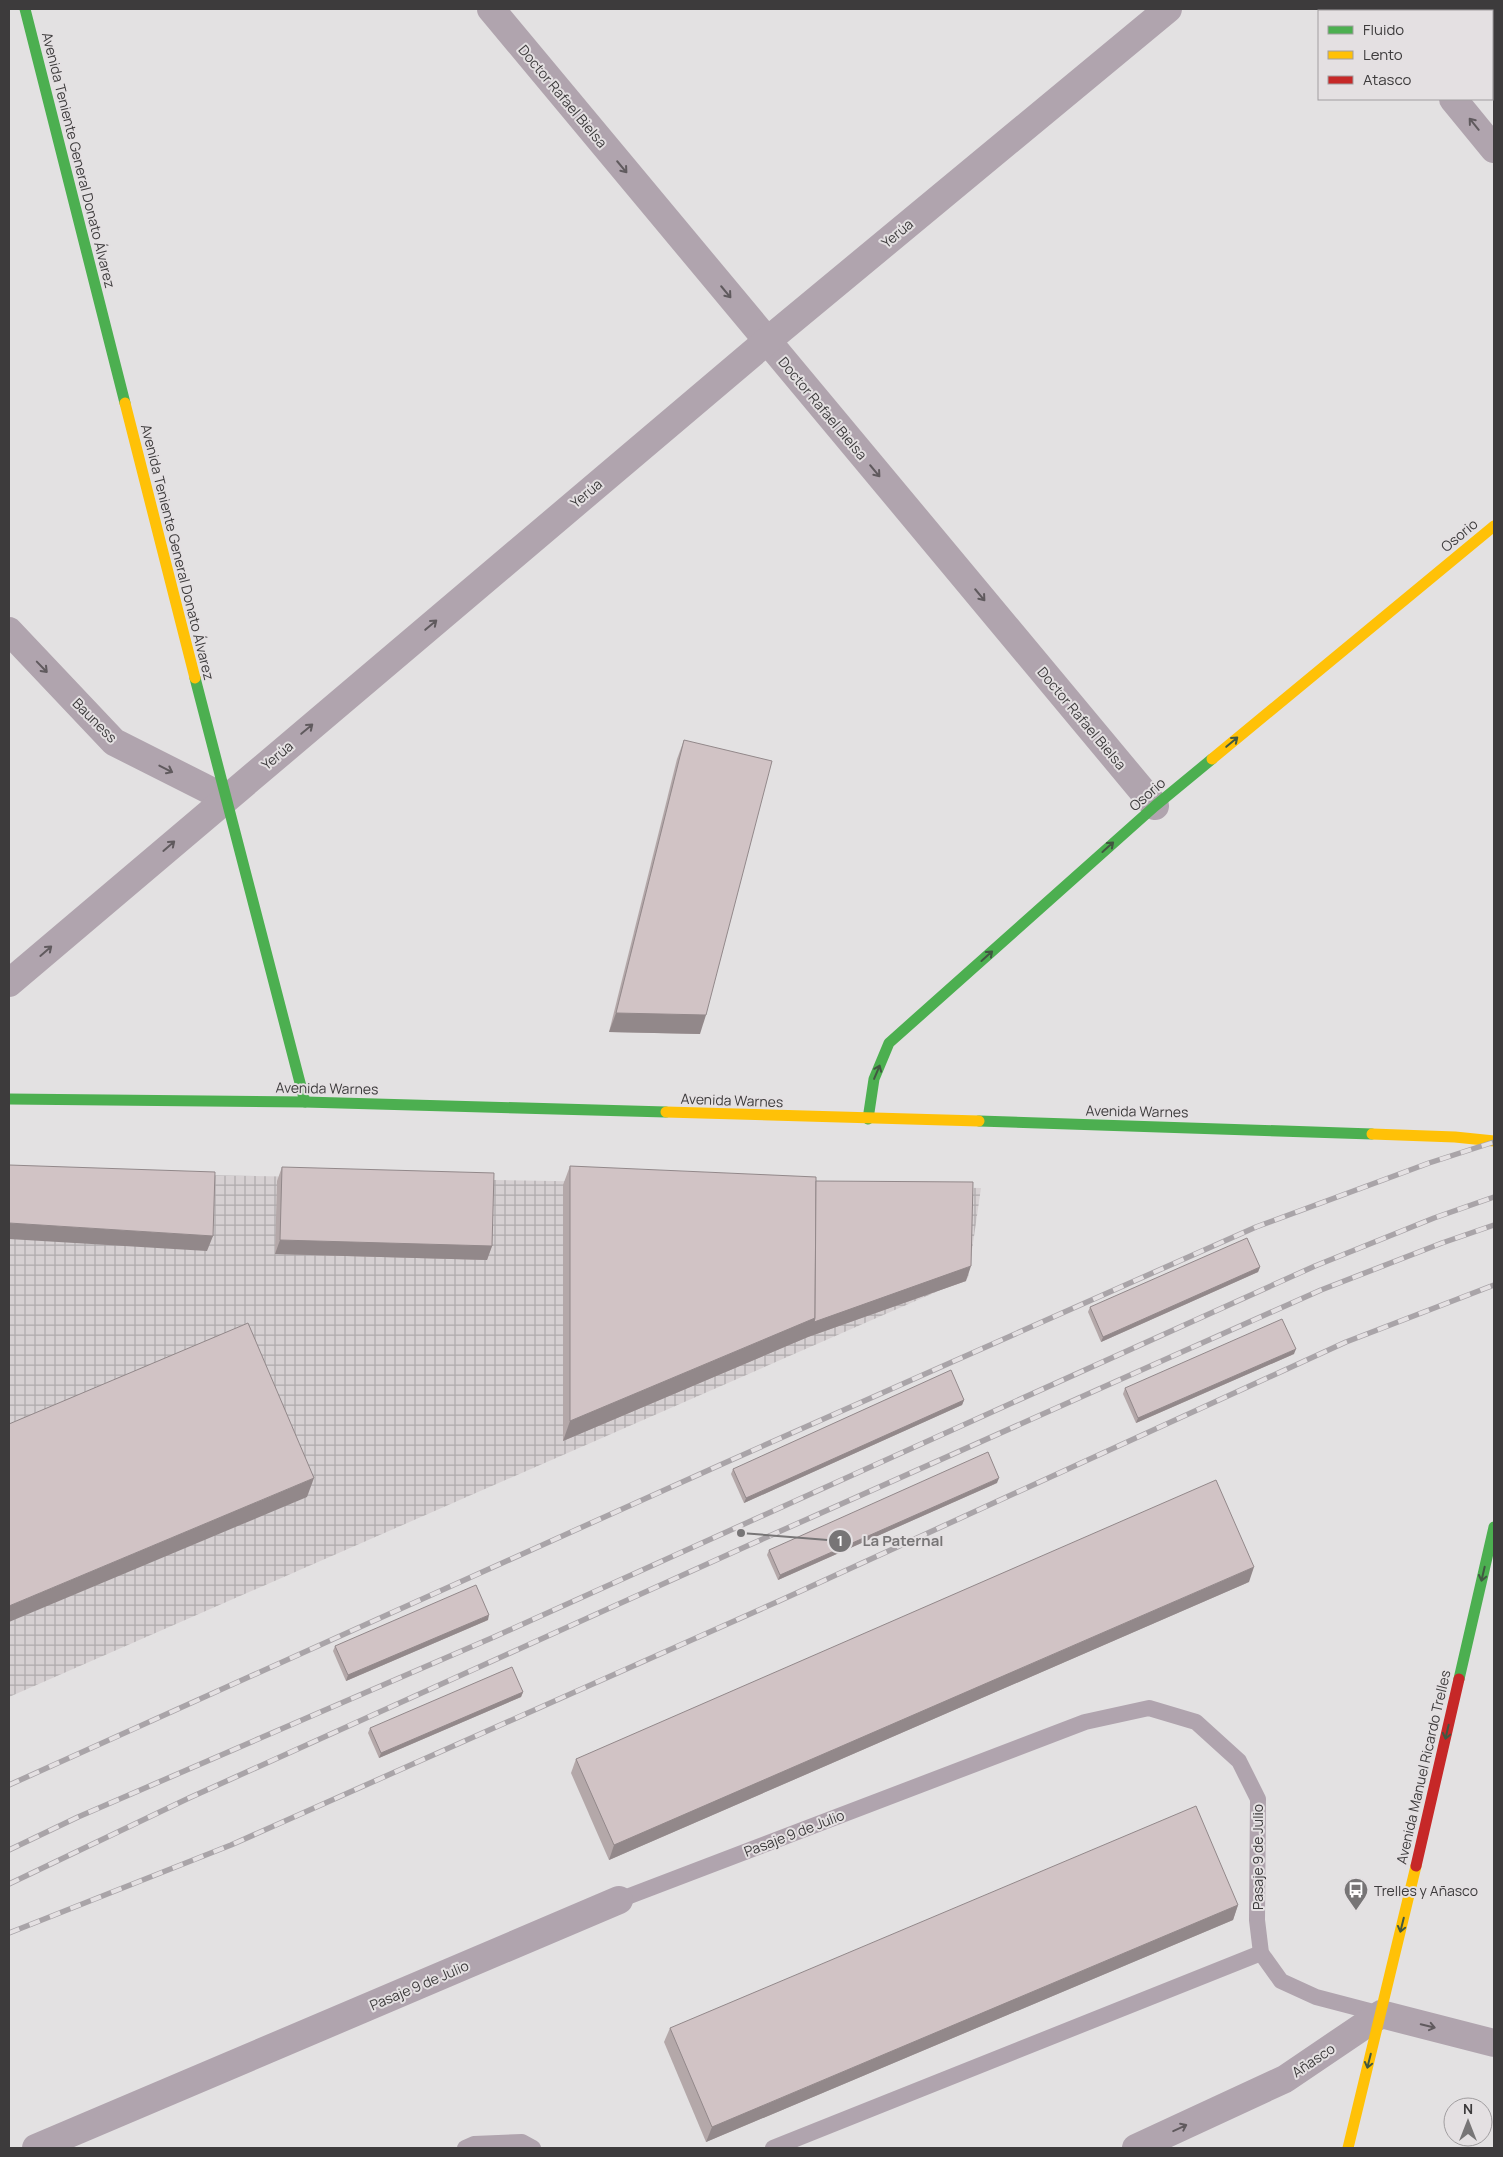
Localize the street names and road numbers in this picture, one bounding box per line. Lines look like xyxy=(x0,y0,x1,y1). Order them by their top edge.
street label: Avenida Teniente General Donato Álvarez xyxy=(38,30,120,290)
street label: Doctor Rafael Bielsa xyxy=(514,41,612,151)
street label: Yerúa xyxy=(877,214,917,252)
street label: Doctor Rafael Bielsa xyxy=(774,353,872,463)
street label: Avenida Teniente General Donato Álvarez xyxy=(137,422,219,682)
street label: Yerúa xyxy=(566,474,606,512)
street label: Osorio xyxy=(1437,514,1481,556)
street label: Doctor Rafael Bielsa xyxy=(1033,663,1131,773)
street label: Bauness xyxy=(69,694,121,746)
street label: Yerúa xyxy=(257,736,297,774)
street label: Osorio xyxy=(1125,773,1169,815)
street label: Avenida Warnes xyxy=(276,1078,378,1098)
street label: Avenida Warnes xyxy=(680,1089,784,1111)
street label: Avenida Warnes xyxy=(1086,1101,1188,1121)
street label: Avenida Manuel Ricardo Trelles xyxy=(1391,1668,1455,1866)
street label: Pasaje 9 de Julio xyxy=(1248,1804,1267,1910)
street label: Pasaje 9 de Julio xyxy=(741,1805,847,1861)
street label: Pasaje 9 de Julio xyxy=(367,1956,471,2014)
street label: Añasco xyxy=(1288,2039,1338,2081)

